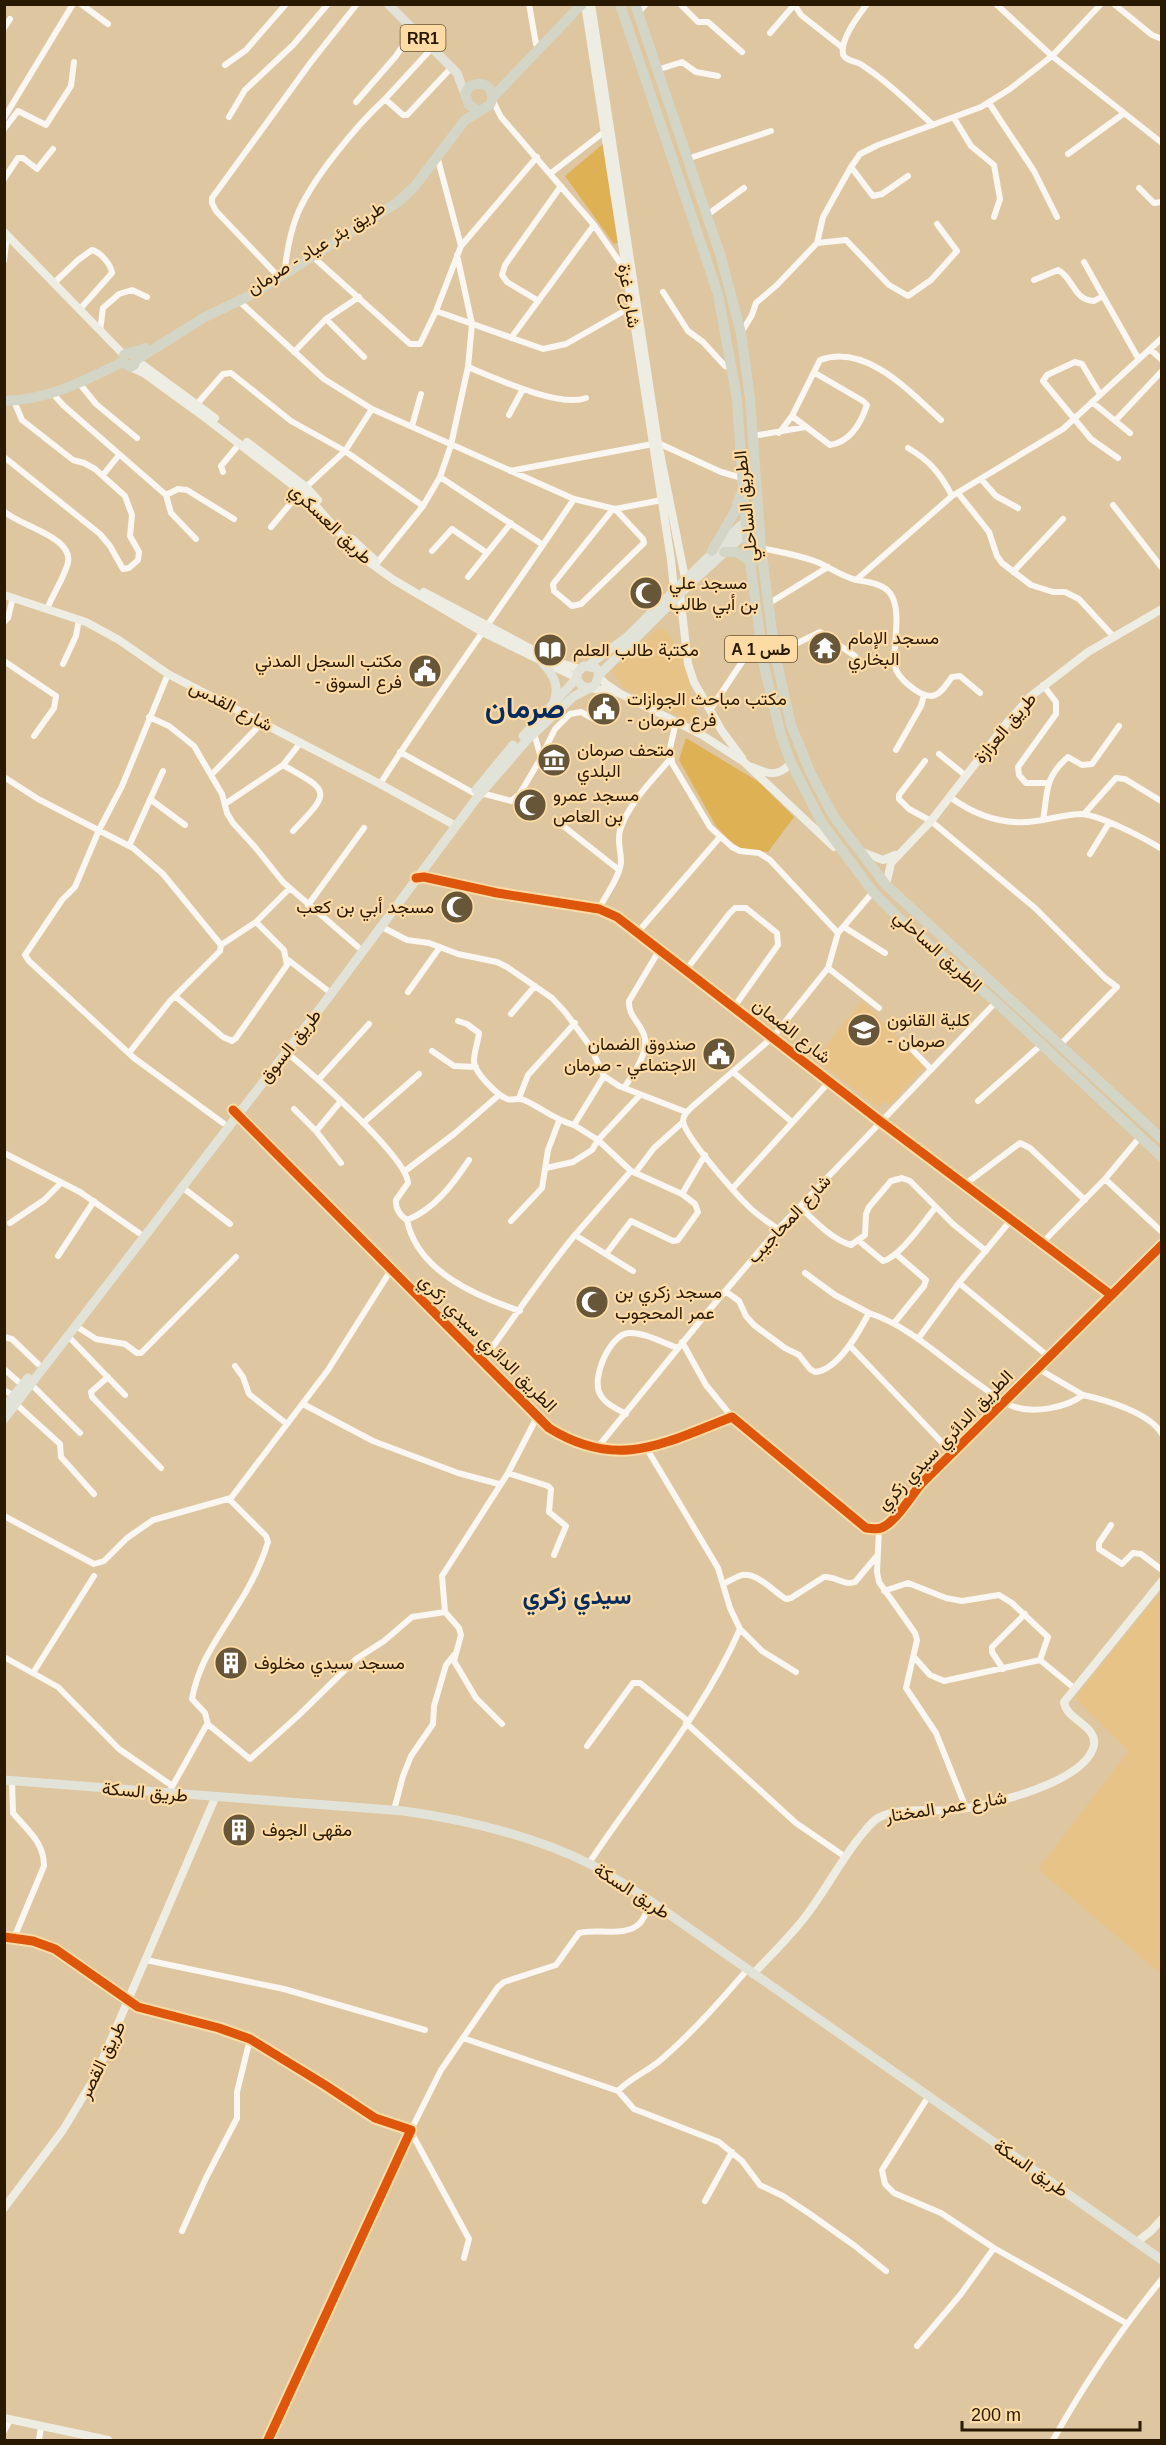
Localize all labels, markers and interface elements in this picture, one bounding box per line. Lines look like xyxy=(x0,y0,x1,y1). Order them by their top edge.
road number: RR1 xyxy=(400,25,446,51)
street label: طريق بئر عياد - صرمان xyxy=(243,197,389,300)
street label: شارع غزة xyxy=(612,263,644,330)
street label: الطريق الساحلي xyxy=(730,449,767,563)
street label: طريق العسكري xyxy=(282,480,376,572)
place label: مسجد علي بن أبي طالب xyxy=(669,573,758,619)
mosque icon: مسجد علي بن أبي طالب xyxy=(628,575,664,611)
place label: مسجد الإمام البخاري xyxy=(848,628,939,674)
temple icon: مسجد الإمام البخاري xyxy=(807,630,843,666)
library icon: مكتبة طالب العلم xyxy=(532,632,568,668)
road number: A 1 طس xyxy=(725,636,797,662)
place label: مكتبة طالب العلم xyxy=(573,640,699,662)
place label: مكتب السجل المدني - فرع السوق xyxy=(255,651,402,694)
public building icon: مكتب السجل المدني - فرع السوق xyxy=(407,653,443,689)
street label: شارع القدس xyxy=(185,677,276,737)
place label: مكتب مباحث الجوازات - فرع صرمان xyxy=(627,689,787,732)
street label: طريق العزازة xyxy=(970,689,1041,768)
district label: صرمان xyxy=(485,691,565,726)
public building icon: مكتب مباحث الجوازات - فرع صرمان xyxy=(586,691,622,727)
place label: متحف صرمان البلدي xyxy=(577,740,674,786)
museum icon: متحف صرمان البلدي xyxy=(536,742,572,778)
place label: مسجد عمرو بن العاص xyxy=(553,785,639,827)
mosque icon: مسجد عمرو بن العاص xyxy=(512,787,548,823)
mosque icon: مسجد أبي بن كعب xyxy=(439,889,475,925)
place label: مسجد أبي بن كعب xyxy=(296,897,434,922)
street label: الطريق الساحلي xyxy=(886,906,986,1000)
street label: شارع الضمان xyxy=(748,994,835,1069)
street label: طريق السوق xyxy=(255,1005,326,1088)
place label: كلية القانون - صرمان xyxy=(887,1010,970,1052)
school or university icon: كلية القانون - صرمان xyxy=(846,1012,882,1048)
place label: صندوق الضمان الاجتماعي - صرمان xyxy=(564,1034,696,1080)
public building icon: صندوق الضمان الاجتماعي - صرمان xyxy=(701,1036,737,1072)
street label: شارع المحاجيب xyxy=(743,1171,836,1269)
street label: الطريق الدائري سيدي زكري xyxy=(412,1270,561,1419)
place label: مسجد زكري بن عمر المحجوب xyxy=(615,1282,722,1324)
mosque icon: مسجد زكري بن عمر المحجوب xyxy=(574,1284,610,1320)
street label: الطريق الدائري سيدي زكري xyxy=(873,1366,1021,1517)
district label: سيدي زكري xyxy=(522,1582,632,1616)
building icon: مسجد سيدي مخلوف xyxy=(213,1645,249,1681)
place label: مسجد سيدي مخلوف xyxy=(254,1653,405,1678)
street label: طريق السكة xyxy=(101,1778,189,1807)
street label: شارع عمر المختار xyxy=(883,1788,1008,1829)
building icon: مقهى الجوف xyxy=(221,1812,257,1848)
place label: مقهى الجوف xyxy=(262,1820,352,1841)
street label: طريق السكة xyxy=(590,1859,674,1924)
street label: طريق القصر xyxy=(74,2018,130,2103)
street label: طريق السكة xyxy=(989,2135,1072,2202)
scale bar xyxy=(962,2394,1140,2432)
text: 200 m xyxy=(971,2405,1021,2425)

